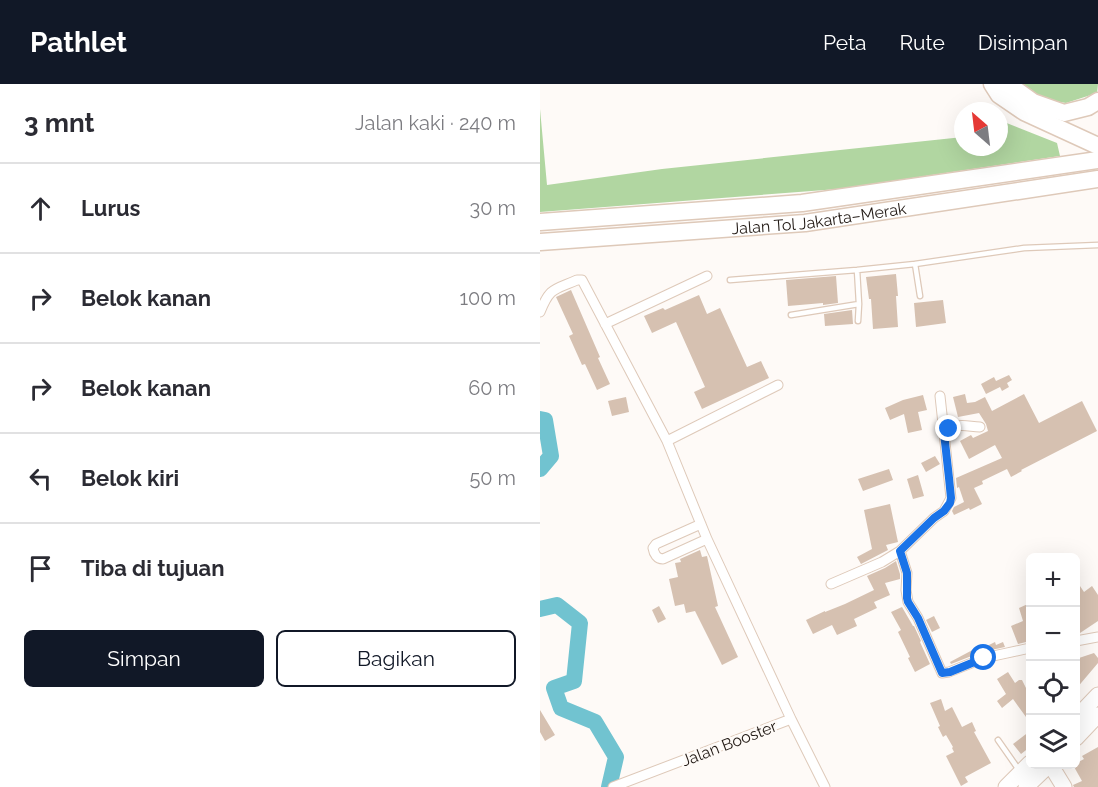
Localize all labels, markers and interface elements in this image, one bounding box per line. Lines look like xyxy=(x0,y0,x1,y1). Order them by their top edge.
text: Pathlet xyxy=(30,26,127,59)
text: Peta xyxy=(823,30,867,55)
text: Rute xyxy=(900,30,945,55)
text: Disimpan xyxy=(978,30,1068,55)
north arrow xyxy=(954,102,1008,156)
text: 3 mnt xyxy=(24,108,95,138)
text: Jalan kaki · 240 m xyxy=(355,111,516,135)
icon: ahead xyxy=(24,192,57,225)
text: Lurus xyxy=(81,195,140,221)
text: 30 m xyxy=(470,196,516,220)
street label: Jalan Tol Jakarta–Merak xyxy=(731,199,908,238)
icon: right xyxy=(24,282,57,315)
text: Belok kanan xyxy=(81,285,211,311)
text: 100 m xyxy=(459,286,516,310)
icon: right xyxy=(24,372,57,405)
text: Belok kanan xyxy=(81,375,211,401)
text: 60 m xyxy=(468,376,516,400)
route end xyxy=(935,415,961,441)
icon: left xyxy=(24,462,57,495)
text: Belok kiri xyxy=(81,465,179,491)
text: 50 m xyxy=(469,466,516,490)
icon: arrive xyxy=(24,552,57,585)
map controls xyxy=(1026,553,1080,769)
button: + xyxy=(1026,553,1080,607)
text: Tiba di tujuan xyxy=(81,555,224,581)
button: − xyxy=(1026,607,1080,661)
button: Simpan xyxy=(24,630,264,687)
button: Bagikan xyxy=(276,630,516,687)
route start xyxy=(970,644,996,670)
button: locate xyxy=(1026,661,1080,715)
button: layers xyxy=(1026,715,1080,769)
street label: Jalan Booster xyxy=(679,716,780,770)

